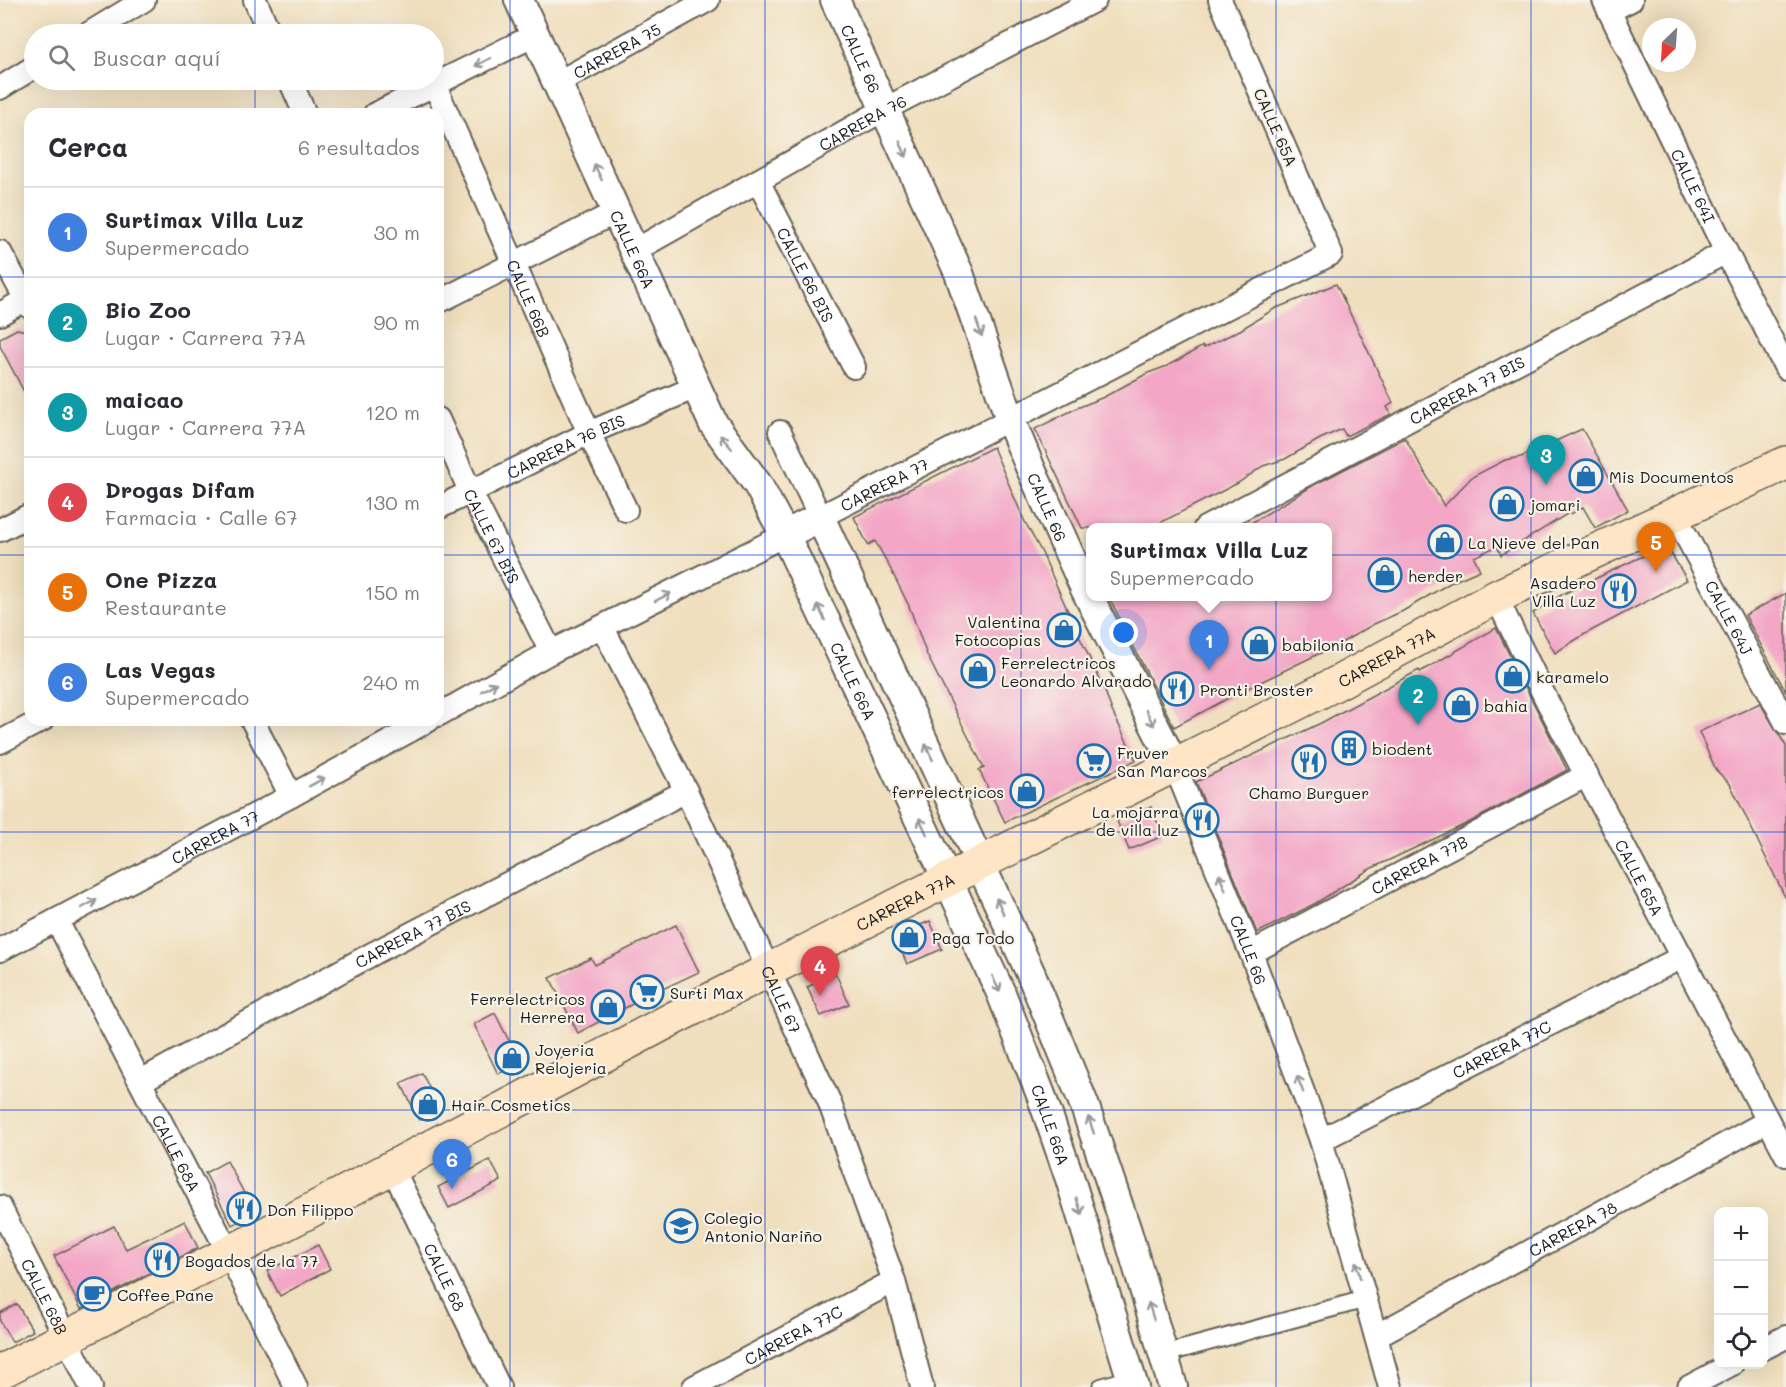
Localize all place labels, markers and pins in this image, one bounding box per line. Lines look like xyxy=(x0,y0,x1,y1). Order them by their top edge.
pin: 3 xyxy=(1526,436,1566,485)
shop icon: Mis Documentos xyxy=(1568,458,1604,494)
place label: Mis Documentos xyxy=(1609,466,1734,487)
shop icon: jomari xyxy=(1489,486,1525,522)
place label: jomari xyxy=(1528,494,1581,515)
pin: 5 xyxy=(1636,522,1676,572)
shop icon: La Nieve del Pan xyxy=(1427,524,1463,560)
place label: La Nieve del Pan xyxy=(1468,532,1599,553)
shop icon: herder xyxy=(1367,557,1403,593)
place label: herder xyxy=(1408,565,1463,586)
place label: Asadero Villa Luz xyxy=(1530,572,1596,611)
restaurant icon: Asadero Villa Luz xyxy=(1601,573,1637,609)
place label: Valentina Fotocopias xyxy=(955,611,1041,650)
shop icon: Valentina Fotocopias xyxy=(1046,612,1082,648)
pin: 1 xyxy=(1190,620,1228,670)
shop icon: babilonia xyxy=(1241,626,1277,662)
place label: babilonia xyxy=(1282,634,1355,655)
place label: Ferrelectricos Leonardo Alvarado xyxy=(1001,652,1152,691)
shop icon: Ferrelectricos Leonardo Alvarado xyxy=(960,653,996,689)
shop icon: karamelo xyxy=(1495,658,1531,694)
place label: karamelo xyxy=(1536,666,1609,687)
restaurant icon: Pronti Broster xyxy=(1159,671,1195,707)
pin: 2 xyxy=(1398,676,1438,725)
place label: Pronti Broster xyxy=(1200,679,1313,700)
shop icon: bahia xyxy=(1443,687,1479,723)
place label: bahia xyxy=(1484,695,1528,716)
building icon: biodent xyxy=(1331,730,1367,766)
place label: biodent xyxy=(1372,738,1433,759)
place label: Fruver San Marcos xyxy=(1117,742,1207,781)
supermarket icon: Fruver San Marcos xyxy=(1076,743,1112,779)
restaurant icon: Chamo Burguer xyxy=(1291,744,1327,780)
shop icon: ferrelectricos xyxy=(1009,773,1045,809)
place label: ferrelectricos xyxy=(892,781,1004,802)
place label: Chamo Burguer xyxy=(1249,782,1369,803)
place label: La mojarra de villa luz xyxy=(1092,801,1179,840)
restaurant icon: La mojarra de villa luz xyxy=(1184,802,1220,838)
shop icon: Paga Todo xyxy=(891,919,927,955)
place label: Paga Todo xyxy=(932,927,1014,948)
pin: 4 xyxy=(800,946,840,996)
supermarket icon: Surti Max xyxy=(629,974,665,1010)
place label: Surti Max xyxy=(670,982,744,1003)
place label: Ferrelectricos Herrera xyxy=(470,988,585,1027)
shop icon: Ferrelectricos Herrera xyxy=(590,989,626,1025)
place label: Joyeria Relojeria xyxy=(535,1039,607,1078)
shop icon: Joyeria Relojeria xyxy=(494,1040,530,1076)
shop icon: Hair Cosmetics xyxy=(410,1086,446,1122)
place label: Hair Cosmetics xyxy=(451,1094,571,1115)
pin: 6 xyxy=(432,1140,472,1189)
restaurant icon: Don Filippo xyxy=(226,1191,262,1227)
place label: Don Filippo xyxy=(267,1199,353,1220)
place label: Colegio Antonio Nariño xyxy=(704,1207,822,1246)
school or university icon: Colegio Antonio Nariño xyxy=(663,1208,699,1244)
restaurant icon: Bogados de la 77 xyxy=(144,1242,180,1278)
place label: Bogados de la 77 xyxy=(185,1250,318,1271)
cafe icon: Coffee Pane xyxy=(76,1276,112,1312)
place label: Coffee Pane xyxy=(117,1284,214,1305)

